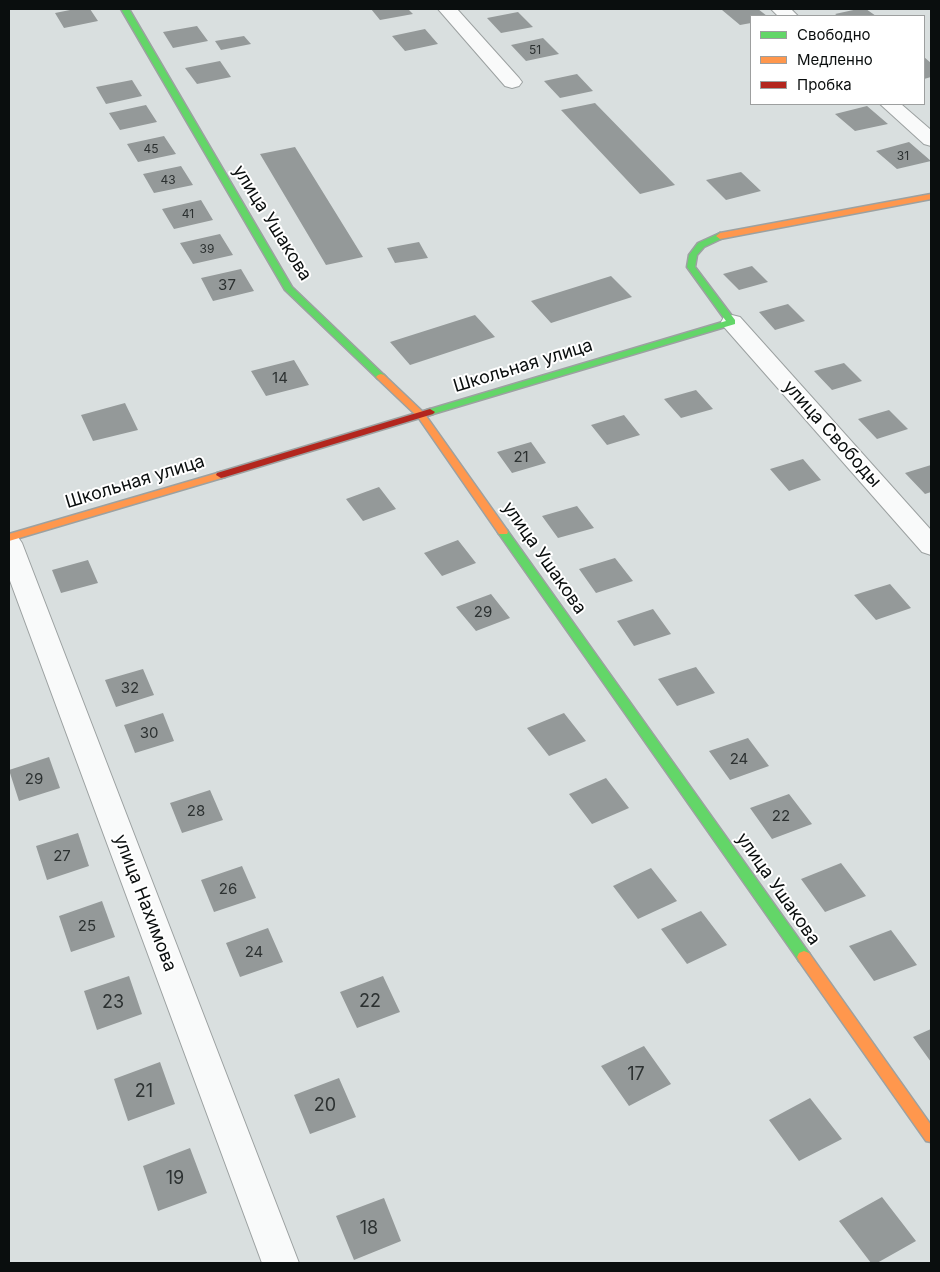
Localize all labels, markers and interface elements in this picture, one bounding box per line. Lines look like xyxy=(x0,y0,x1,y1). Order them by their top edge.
legend xyxy=(750,15,925,105)
text: Свободно xyxy=(797,25,871,44)
house number: 51 xyxy=(529,43,541,57)
text: Медленно xyxy=(797,50,873,69)
text: Пробка xyxy=(797,75,852,94)
house number: 45 xyxy=(143,142,159,156)
house number: 31 xyxy=(897,149,909,163)
street label: улица Ушакова xyxy=(228,161,316,285)
house number: 43 xyxy=(160,173,176,187)
house number: 41 xyxy=(182,207,194,221)
house number: 39 xyxy=(200,242,214,256)
house number: 37 xyxy=(218,276,236,294)
street label: Школьная улица xyxy=(451,335,595,397)
house number: 14 xyxy=(272,369,288,387)
street label: улица Свободы xyxy=(778,376,886,492)
house number: 21 xyxy=(513,448,529,466)
street label: Школьная улица xyxy=(63,451,207,513)
street label: улица Ушакова xyxy=(497,498,591,618)
house number: 29 xyxy=(474,603,492,621)
house number: 32 xyxy=(121,679,139,697)
house number: 30 xyxy=(140,724,158,742)
house number: 24 xyxy=(730,750,748,768)
house number: 29 xyxy=(25,770,43,788)
house number: 28 xyxy=(187,802,205,820)
house number: 22 xyxy=(772,807,790,825)
street label: улица Ушакова xyxy=(731,829,825,949)
street label: улица Нахимова xyxy=(109,831,181,975)
house number: 27 xyxy=(53,847,71,865)
house number: 26 xyxy=(219,880,237,898)
house number: 25 xyxy=(78,917,96,935)
house number: 24 xyxy=(245,943,263,961)
house number: 22 xyxy=(359,991,381,1013)
house number: 23 xyxy=(102,992,124,1014)
house number: 17 xyxy=(627,1064,645,1086)
house number: 21 xyxy=(135,1081,153,1103)
house number: 20 xyxy=(314,1095,336,1117)
house number: 19 xyxy=(166,1168,184,1190)
house number: 18 xyxy=(360,1218,378,1240)

